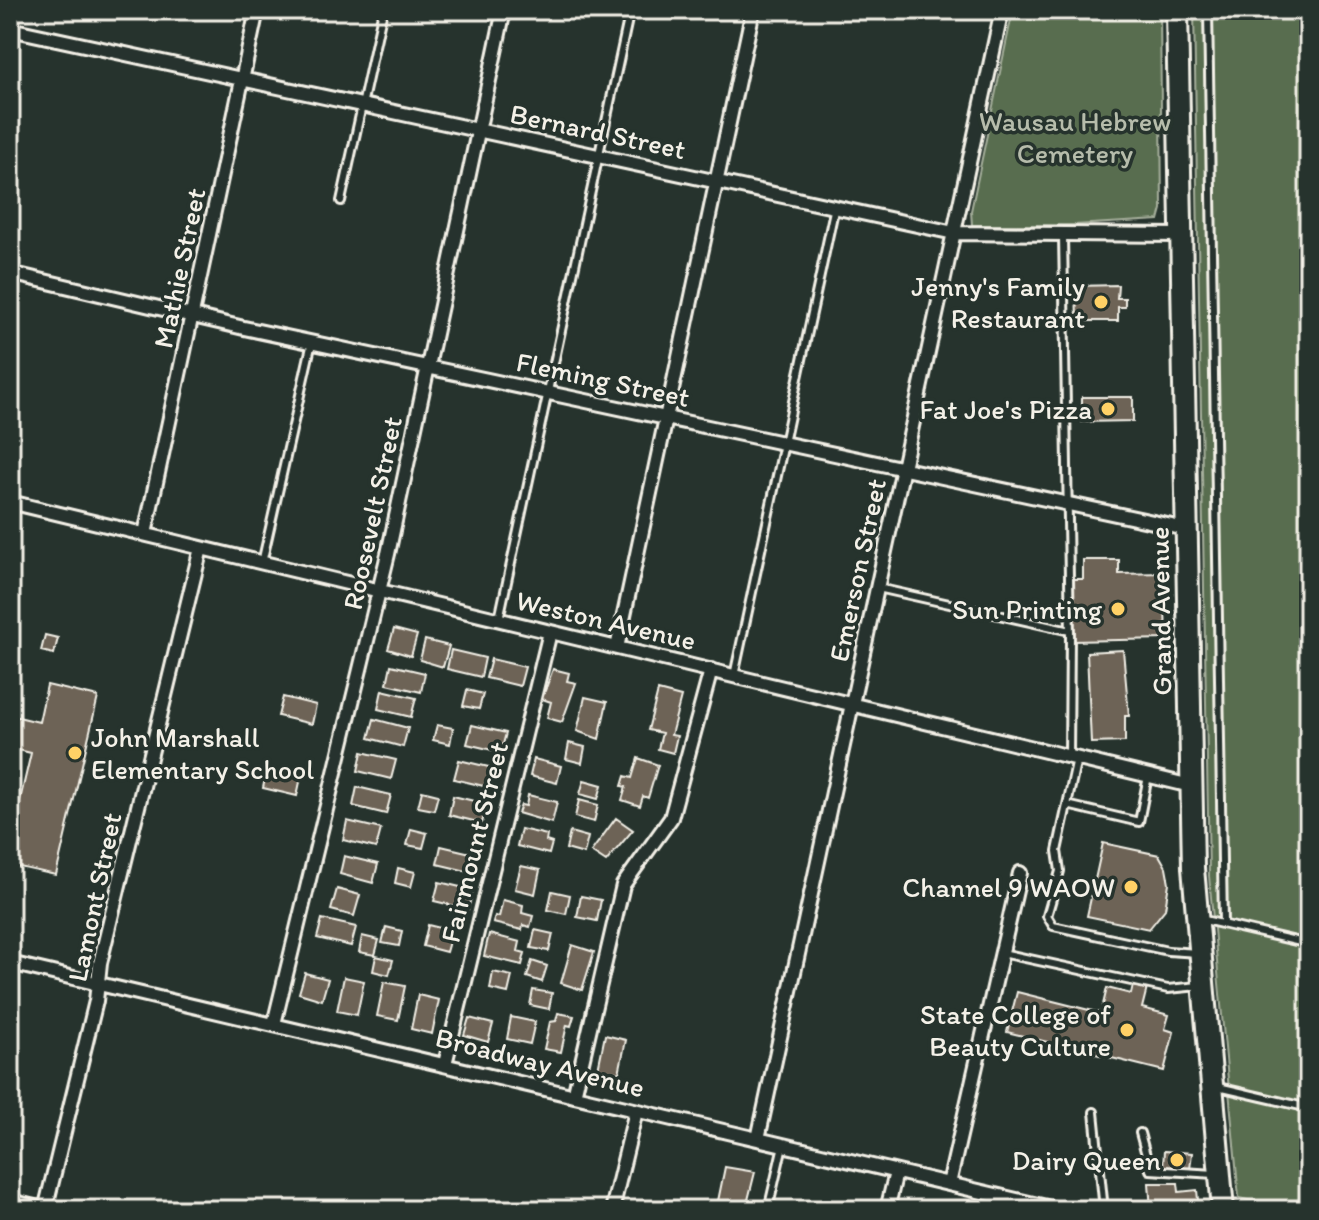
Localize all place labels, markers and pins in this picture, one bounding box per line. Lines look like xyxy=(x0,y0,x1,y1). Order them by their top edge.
place label: Jenny's Family Restaurant xyxy=(911,269,1085,335)
marker: Jenny's Family Restaurant xyxy=(1092,293,1110,311)
place label: Fat Joe's Pizza xyxy=(919,392,1092,426)
marker: Fat Joe's Pizza xyxy=(1099,400,1117,418)
place label: Sun Printing xyxy=(952,592,1103,626)
marker: Sun Printing xyxy=(1109,600,1127,618)
place label: John Marshall Elementary School xyxy=(91,720,314,786)
marker: John Marshall Elementary School xyxy=(66,744,84,762)
place label: Channel 9 WAOW xyxy=(902,870,1115,904)
marker: Channel 9 WAOW xyxy=(1122,878,1140,896)
place label: State College of Beauty Culture xyxy=(920,997,1111,1063)
marker: State College of Beauty Culture xyxy=(1118,1021,1136,1039)
place label: Dairy Queen xyxy=(1012,1143,1161,1177)
marker: Dairy Queen xyxy=(1168,1151,1186,1169)

